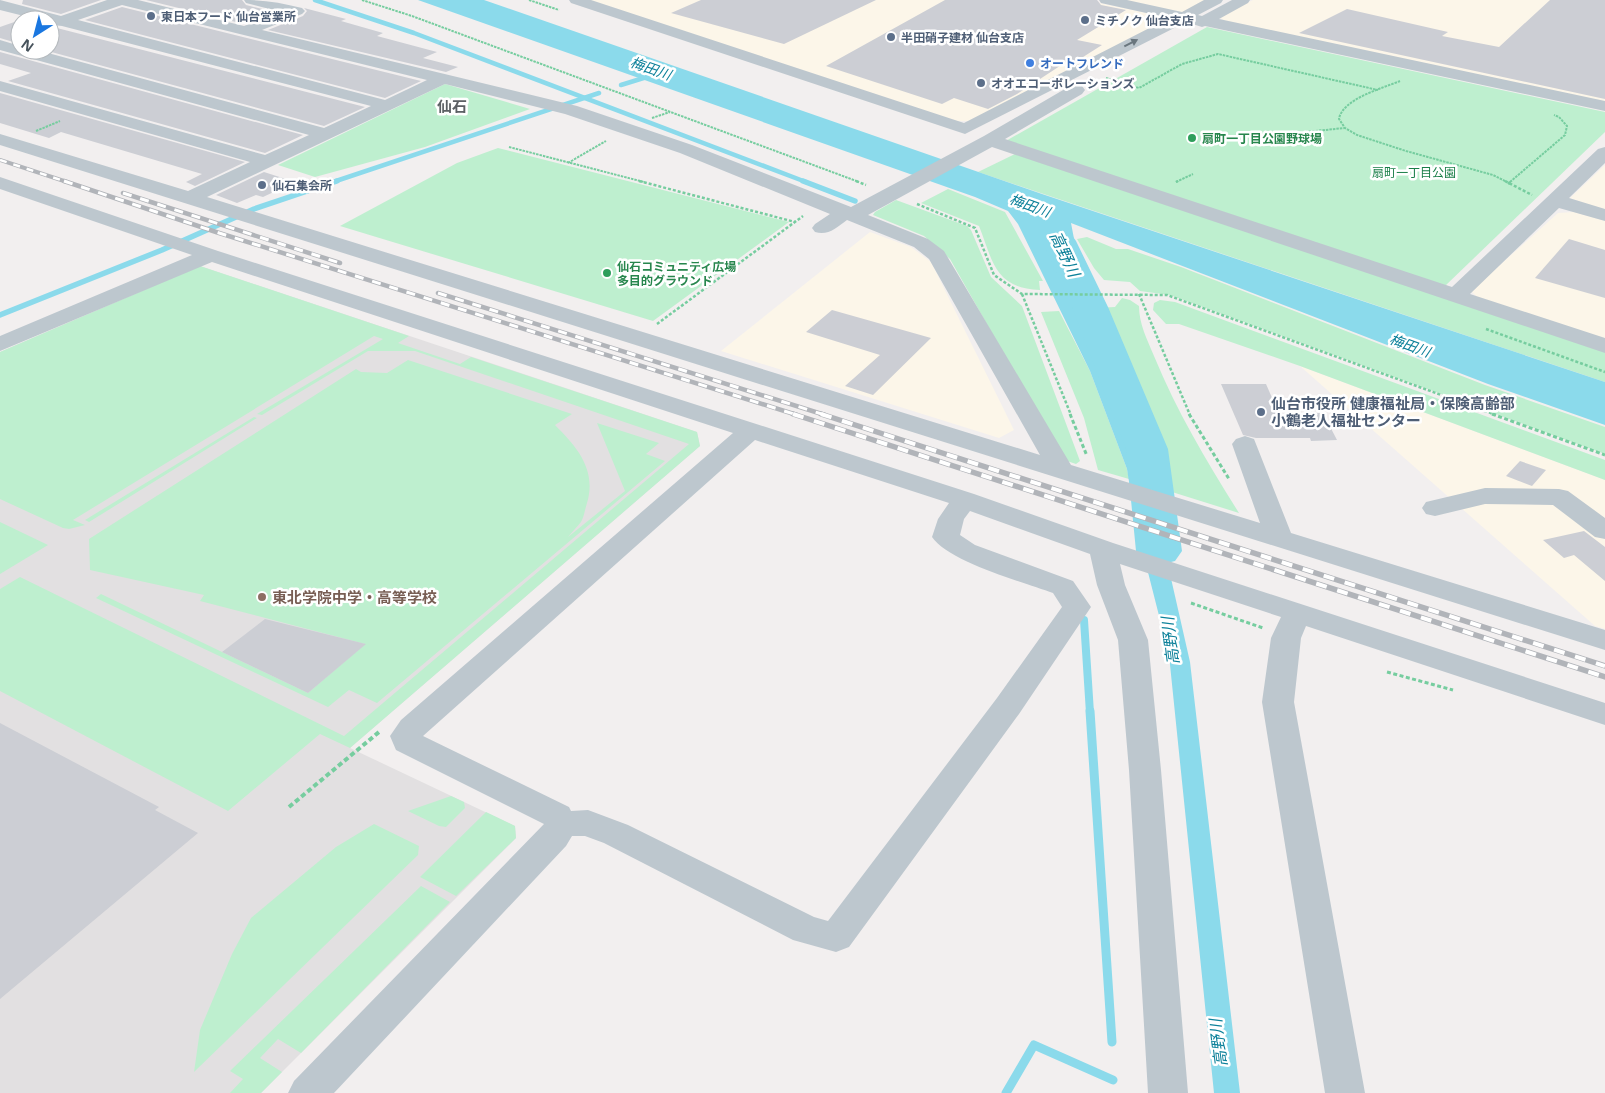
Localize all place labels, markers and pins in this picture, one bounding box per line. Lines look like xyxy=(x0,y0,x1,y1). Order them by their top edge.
place label: 東日本フード 仙台営業所 xyxy=(161,8,296,25)
marker: 東日本フード 仙台営業所 xyxy=(145,10,157,22)
place label: ミチノク 仙台支店 xyxy=(1095,12,1194,29)
marker: ミチノク 仙台支店 xyxy=(1079,14,1091,26)
place label: 半田硝子建材 仙台支店 xyxy=(901,29,1024,46)
marker: 半田硝子建材 仙台支店 xyxy=(885,31,897,43)
place label: オートフレンド xyxy=(1040,55,1124,72)
marker: オートフレンド xyxy=(1024,57,1036,69)
place label: オオエコーポレーションズ xyxy=(991,75,1135,92)
marker: オオエコーポレーションズ xyxy=(975,77,987,89)
place label: 扇町一丁目公園野球場 xyxy=(1202,130,1322,147)
marker: 扇町一丁目公園野球場 xyxy=(1186,132,1198,144)
place label: 仙石集会所 xyxy=(272,177,332,194)
marker: 仙石集会所 xyxy=(256,179,268,191)
place label: 仙石コミュニティ広場 多目的グラウンド xyxy=(617,258,736,289)
marker: 仙石コミュニティ広場 多目的グラウンド xyxy=(601,267,613,279)
place label: 仙台市役所 健康福祉局・保険高齢部 小鶴老人福祉センター xyxy=(1271,393,1515,430)
marker: 仙台市役所 健康福祉局・保険高齢部 小鶴老人福祉センター xyxy=(1255,406,1267,418)
place label: 東北学院中学・高等学校 xyxy=(272,587,437,607)
marker: 東北学院中学・高等学校 xyxy=(256,591,268,603)

